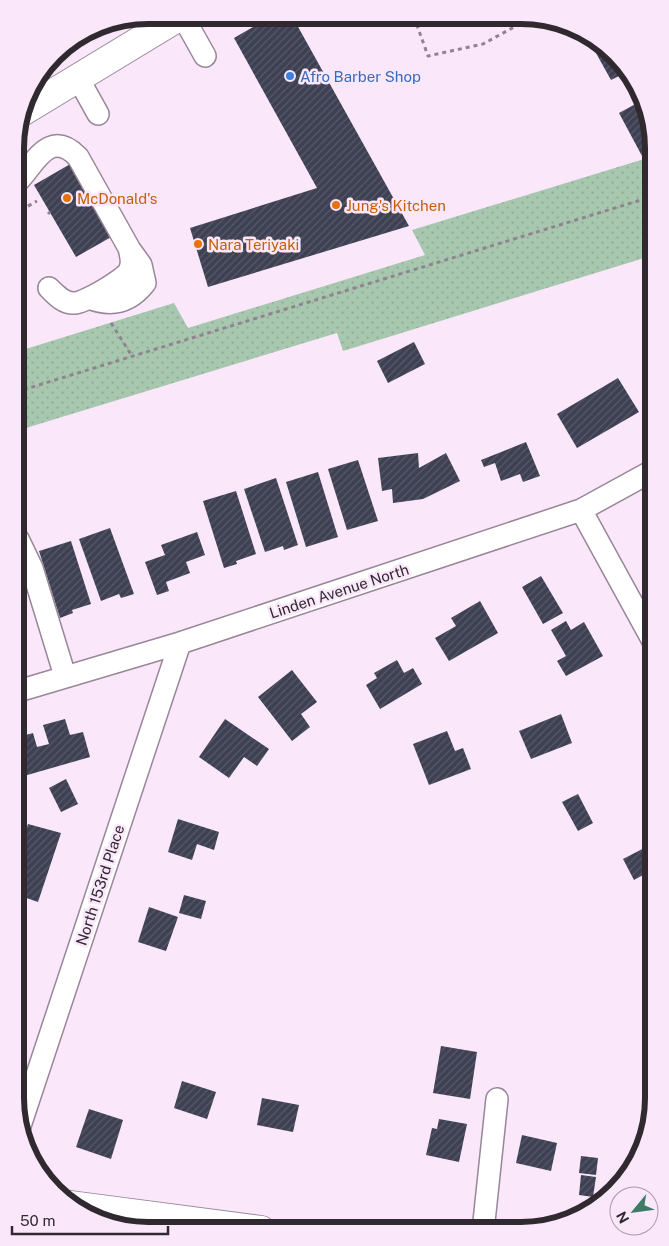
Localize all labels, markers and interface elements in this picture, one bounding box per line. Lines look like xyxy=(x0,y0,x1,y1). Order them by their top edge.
place label: Afro Barber Shop xyxy=(300,68,421,85)
marker: Afro Barber Shop xyxy=(284,70,296,82)
place label: McDonald's xyxy=(77,190,157,207)
marker: McDonald's xyxy=(61,192,73,204)
place label: Jung's Kitchen xyxy=(346,197,446,214)
marker: Jung's Kitchen xyxy=(330,199,342,211)
place label: Nara Teriyaki xyxy=(208,236,299,253)
marker: Nara Teriyaki xyxy=(192,238,204,250)
street label: Linden Avenue North xyxy=(267,560,411,622)
street label: North 153rd Place xyxy=(72,823,128,947)
north arrow xyxy=(609,1186,659,1236)
scale bar xyxy=(12,1204,169,1236)
text: N xyxy=(613,1209,632,1226)
text: 50 m xyxy=(20,1212,55,1229)

